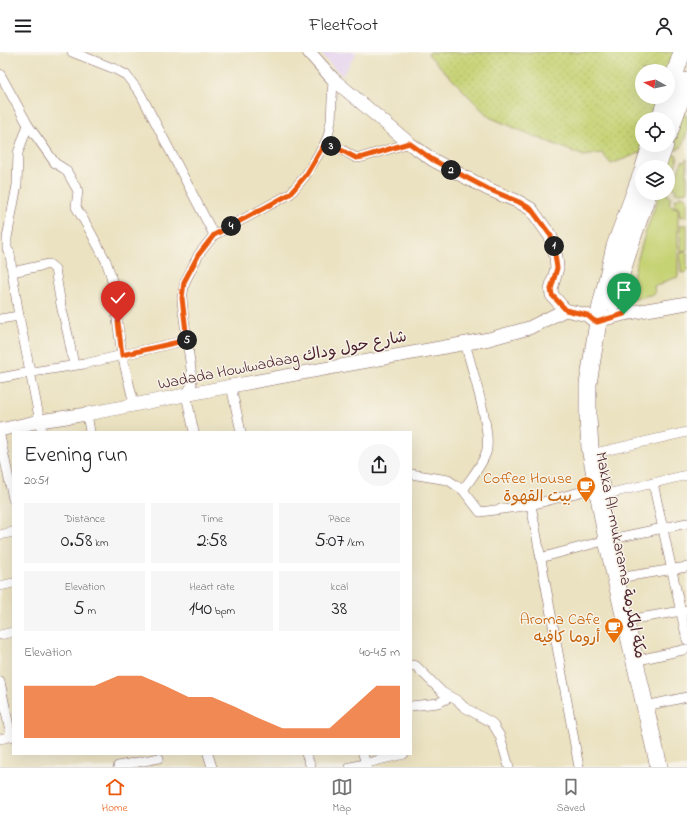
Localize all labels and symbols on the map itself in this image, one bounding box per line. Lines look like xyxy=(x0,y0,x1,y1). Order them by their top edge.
north arrow xyxy=(635,64,675,104)
pin: 3 xyxy=(321,136,341,156)
pin: 2 xyxy=(441,160,461,180)
pin: 4 xyxy=(221,216,241,236)
pin: 1 xyxy=(544,236,564,256)
pin xyxy=(607,273,641,314)
pin xyxy=(101,281,135,322)
street label: Wadada Howlwadaag شارع حول وداك xyxy=(156,325,409,397)
pin: 5 xyxy=(177,330,197,350)
street label: Makka Al-mukarama مكة المكرمة xyxy=(588,450,652,661)
place label: Coffee House بيت القهوة xyxy=(483,467,573,509)
cafe icon: Coffee House بيت القهوة xyxy=(575,475,597,503)
place label: Aroma Cafe أروما كافيه xyxy=(520,608,601,650)
cafe icon: Aroma Cafe أروما كافيه xyxy=(603,616,625,644)

